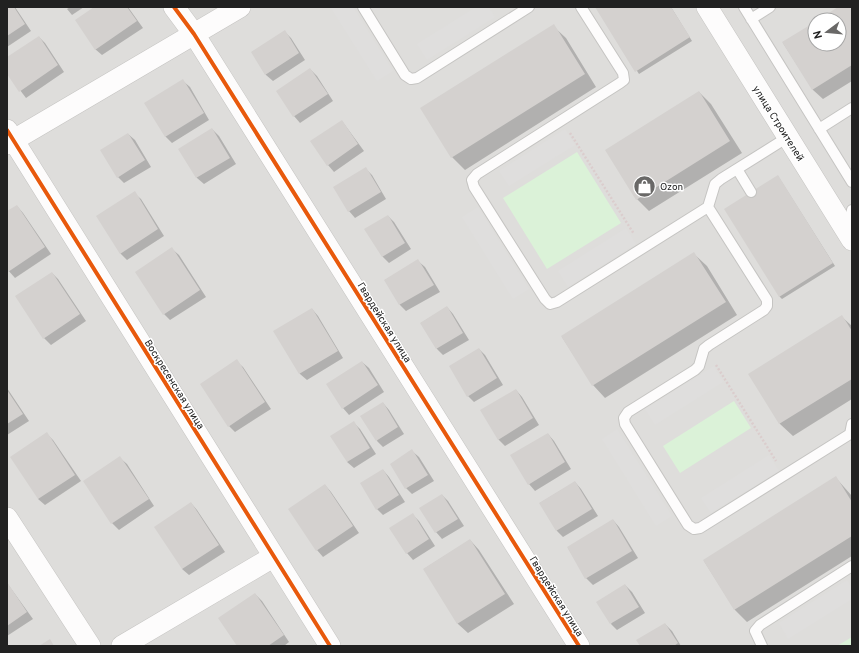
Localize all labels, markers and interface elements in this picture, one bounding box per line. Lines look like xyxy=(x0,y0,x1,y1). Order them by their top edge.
north arrow xyxy=(807,12,847,52)
text: N xyxy=(811,29,826,40)
street label: улица Строителей xyxy=(749,84,806,164)
shop icon: Ozon xyxy=(632,173,658,199)
place label: Ozon xyxy=(660,181,683,194)
street label: Гвардейская улица xyxy=(354,280,414,365)
street label: Воскресенская улица xyxy=(141,337,207,432)
street label: Гвардейская улица xyxy=(526,554,586,639)

